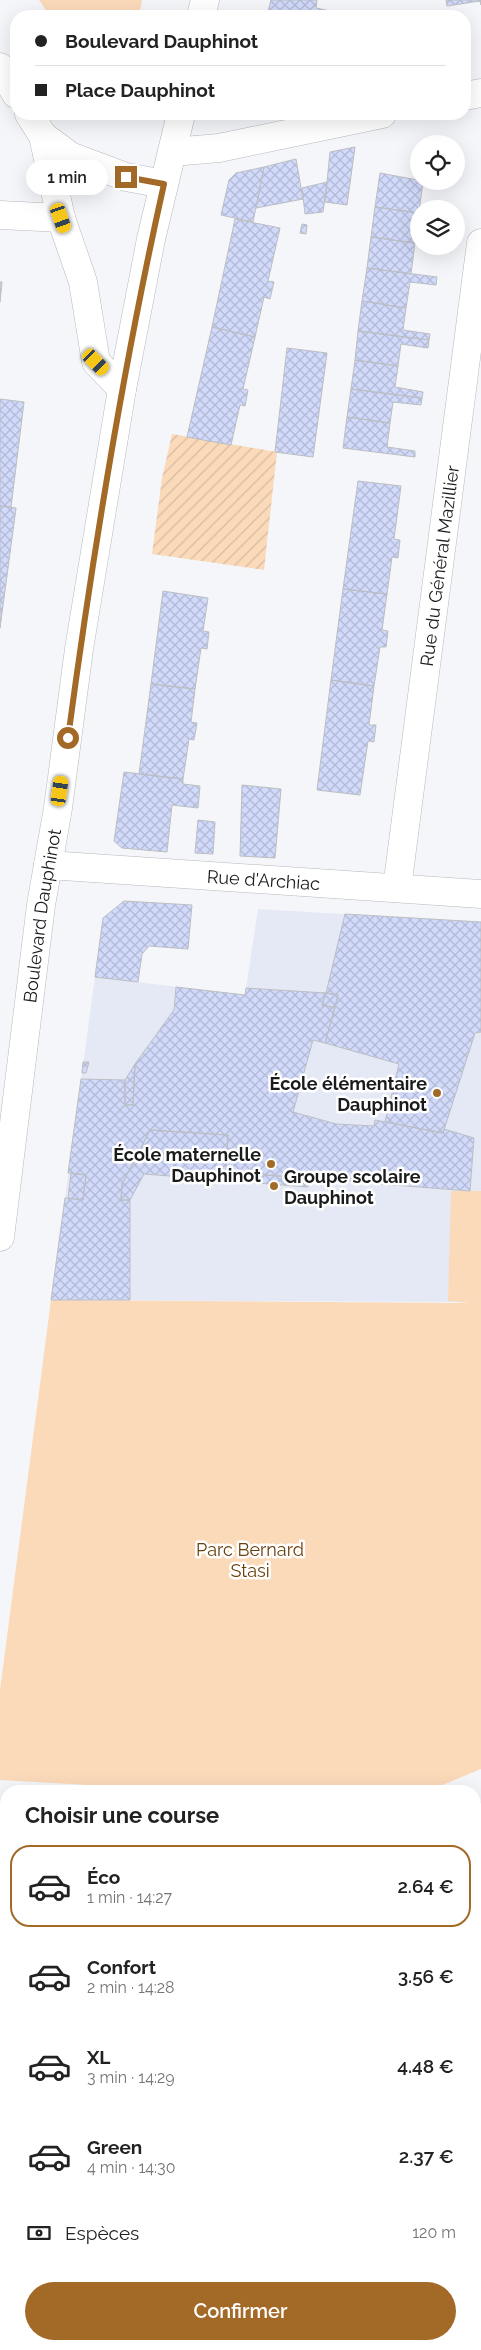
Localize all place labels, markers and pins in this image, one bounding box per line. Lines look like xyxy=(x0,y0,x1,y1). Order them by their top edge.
place label: École élémentaire Dauphinot xyxy=(270,1073,427,1115)
marker: École élémentaire Dauphinot xyxy=(431,1087,443,1099)
place label: École maternelle Dauphinot xyxy=(113,1144,261,1186)
marker: École maternelle Dauphinot xyxy=(265,1158,277,1170)
place label: Groupe scolaire Dauphinot xyxy=(284,1166,421,1208)
marker: Groupe scolaire Dauphinot xyxy=(268,1180,280,1192)

